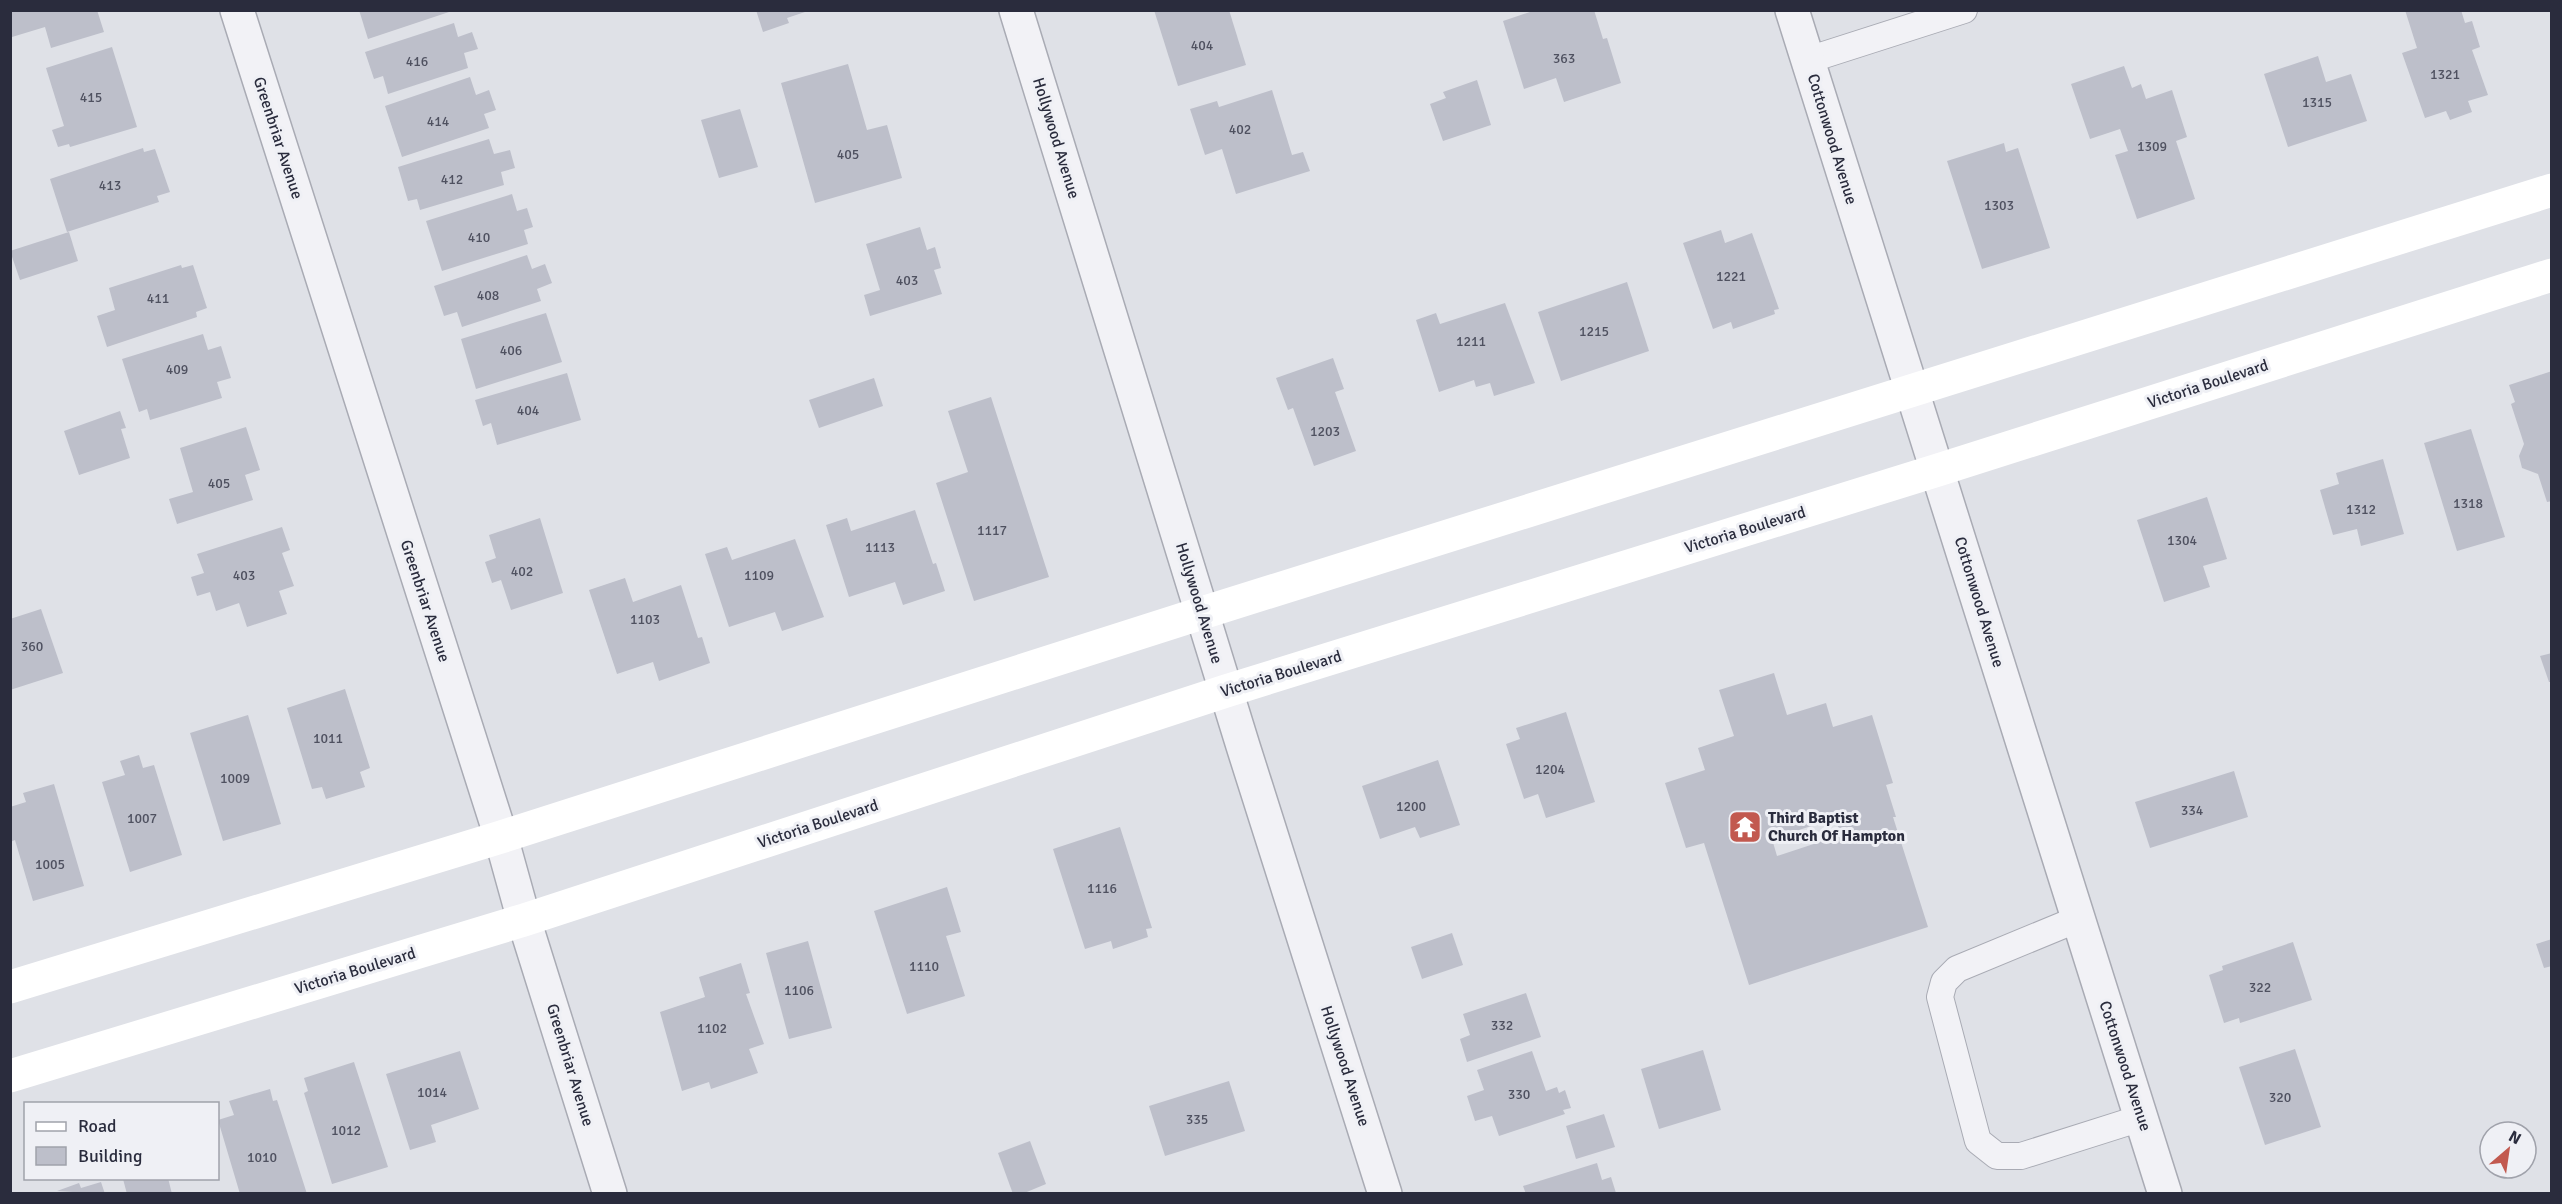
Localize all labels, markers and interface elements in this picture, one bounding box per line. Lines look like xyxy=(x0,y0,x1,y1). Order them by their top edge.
house number: 404 xyxy=(1191,37,1214,54)
house number: 363 xyxy=(1553,50,1575,67)
house number: 416 xyxy=(406,53,428,70)
house number: 1321 xyxy=(2430,66,2460,83)
street label: Cottonwood Avenue xyxy=(1803,71,1861,207)
street label: Greenbriar Avenue xyxy=(249,74,307,202)
street label: Hollywood Avenue xyxy=(1028,75,1084,201)
house number: 415 xyxy=(80,89,102,106)
house number: 1315 xyxy=(2302,94,2332,111)
house number: 414 xyxy=(427,113,450,130)
house number: 402 xyxy=(1229,121,1251,138)
house number: 1309 xyxy=(2137,138,2167,155)
house number: 405 xyxy=(837,146,859,163)
house number: 412 xyxy=(441,171,463,188)
house number: 413 xyxy=(99,177,121,194)
house number: 1303 xyxy=(1984,197,2014,214)
house number: 410 xyxy=(468,229,490,246)
house number: 1221 xyxy=(1716,268,1746,285)
house number: 403 xyxy=(896,272,918,289)
house number: 408 xyxy=(477,287,499,304)
house number: 411 xyxy=(147,290,169,307)
house number: 1215 xyxy=(1579,323,1609,340)
house number: 1211 xyxy=(1456,333,1486,350)
house number: 406 xyxy=(500,342,522,359)
street label: Victoria Boulevard xyxy=(2145,355,2271,413)
house number: 409 xyxy=(166,361,188,378)
house number: 404 xyxy=(517,402,540,419)
house number: 1203 xyxy=(1310,423,1340,440)
house number: 405 xyxy=(208,475,230,492)
house number: 1318 xyxy=(2453,495,2483,512)
house number: 1312 xyxy=(2346,501,2376,518)
street label: Victoria Boulevard xyxy=(1682,502,1808,558)
house number: 1117 xyxy=(977,522,1007,539)
house number: 1304 xyxy=(2167,532,2198,549)
street label: Cottonwood Avenue xyxy=(1950,534,2008,670)
street label: Greenbriar Avenue xyxy=(396,537,454,665)
house number: 1113 xyxy=(865,539,895,556)
street label: Hollywood Avenue xyxy=(1171,540,1227,666)
house number: 402 xyxy=(511,563,533,580)
house number: 403 xyxy=(233,567,255,584)
house number: 1109 xyxy=(744,567,774,584)
house number: 1103 xyxy=(630,611,660,628)
house number: 360 xyxy=(21,638,43,655)
street label: Victoria Boulevard xyxy=(1218,646,1344,702)
house number: 1011 xyxy=(313,730,343,747)
house number: 1204 xyxy=(1535,761,1566,778)
house number: 1009 xyxy=(220,770,250,787)
street label: Victoria Boulevard xyxy=(755,795,881,853)
house number: 1200 xyxy=(1396,798,1426,815)
house number: 334 xyxy=(2181,802,2204,819)
place label: Third Baptist Church Of Hampton xyxy=(1768,808,1905,846)
temple icon: Third Baptist Church Of Hampton xyxy=(1727,809,1763,845)
house number: 1007 xyxy=(127,810,157,827)
house number: 1005 xyxy=(35,856,65,873)
house number: 1116 xyxy=(1087,880,1117,897)
street label: Victoria Boulevard xyxy=(292,943,418,999)
house number: 1110 xyxy=(909,958,939,975)
house number: 322 xyxy=(2249,979,2271,996)
house number: 1106 xyxy=(784,982,814,999)
street label: Cottonwood Avenue xyxy=(2095,998,2155,1134)
street label: Greenbriar Avenue xyxy=(542,1001,598,1129)
street label: Hollywood Avenue xyxy=(1316,1003,1374,1129)
house number: 332 xyxy=(1491,1017,1513,1034)
house number: 1102 xyxy=(697,1020,727,1037)
house number: 1014 xyxy=(417,1084,448,1101)
house number: 330 xyxy=(1508,1086,1530,1103)
house number: 320 xyxy=(2269,1089,2291,1106)
legend xyxy=(24,1102,219,1180)
house number: 335 xyxy=(1186,1111,1208,1128)
text: Road xyxy=(78,1115,117,1137)
north arrow xyxy=(2478,1120,2538,1180)
house number: 1012 xyxy=(331,1122,361,1139)
text: N xyxy=(2505,1126,2525,1149)
text: Building xyxy=(78,1145,142,1167)
house number: 1010 xyxy=(247,1149,277,1166)

